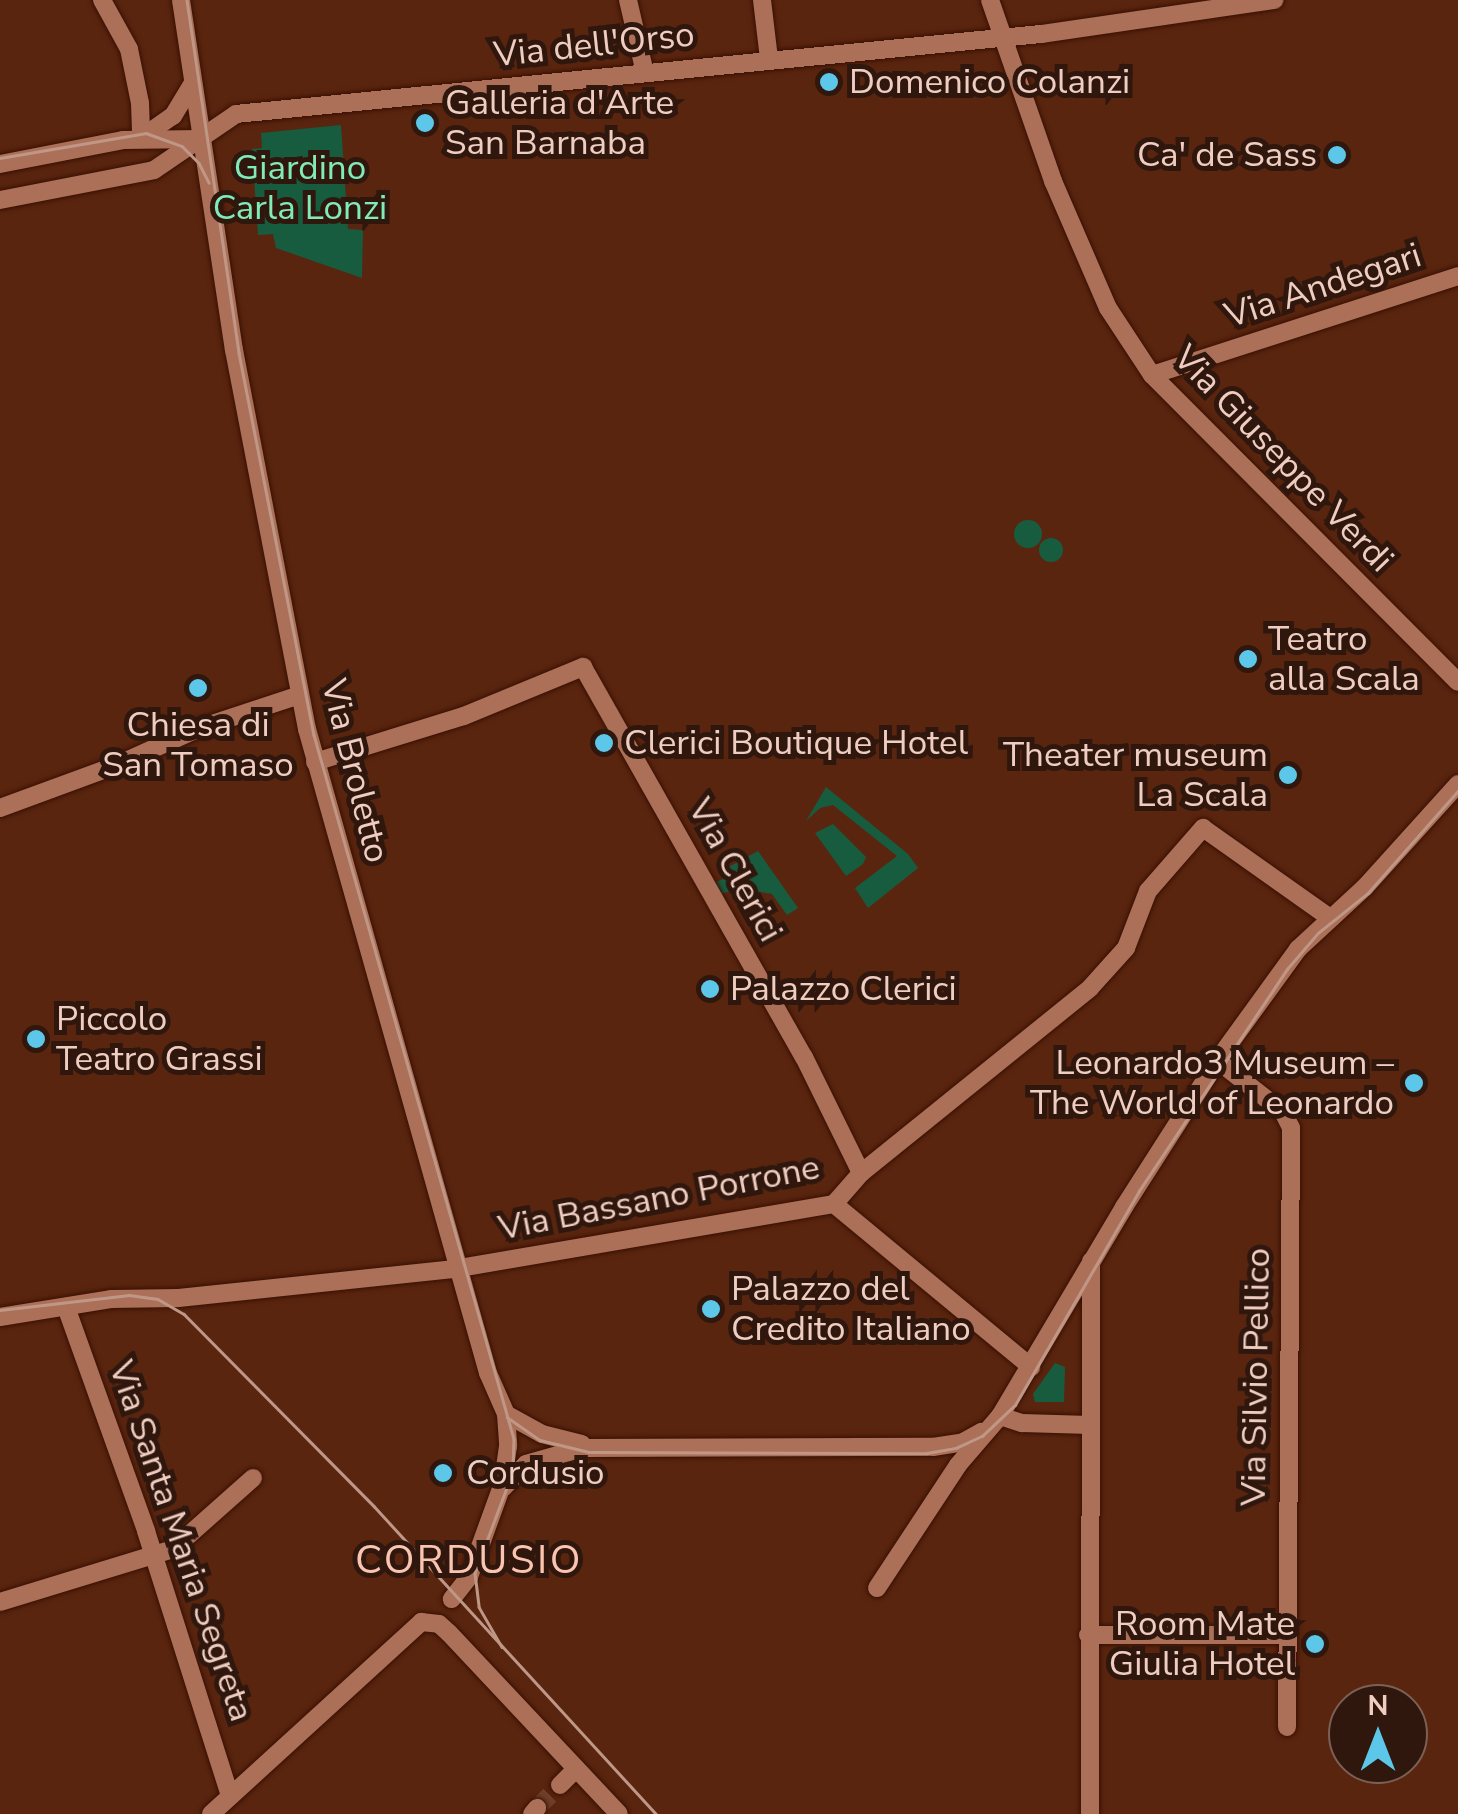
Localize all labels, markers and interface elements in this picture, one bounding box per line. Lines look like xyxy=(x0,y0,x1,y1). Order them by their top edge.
street label: Via dell'Orso xyxy=(492,14,696,76)
place label: Domenico Colanzi xyxy=(849,61,1130,103)
marker: Domenico Colanzi xyxy=(818,71,840,93)
place label: Galleria d'Arte San Barnaba xyxy=(445,82,674,164)
marker: Galleria d'Arte San Barnaba xyxy=(414,112,436,134)
place label: Ca' de Sass xyxy=(1137,134,1317,176)
marker: Ca' de Sass xyxy=(1326,144,1348,166)
park label: Giardino Carla Lonzi xyxy=(213,147,387,229)
street label: Via Andegari xyxy=(1220,235,1426,337)
street label: Via Giuseppe Verdi xyxy=(1164,337,1402,581)
place label: Teatro alla Scala xyxy=(1268,618,1420,700)
marker: Teatro alla Scala xyxy=(1237,648,1259,670)
street label: Via Broletto xyxy=(312,675,398,867)
marker: Chiesa di San Tomaso xyxy=(187,677,209,699)
place label: Chiesa di San Tomaso xyxy=(102,704,294,786)
place label: Clerici Boutique Hotel xyxy=(624,722,968,764)
marker: Clerici Boutique Hotel xyxy=(593,732,615,754)
place label: Theater museum La Scala xyxy=(1003,734,1268,816)
marker: Theater museum La Scala xyxy=(1277,764,1299,786)
street label: Via Clerici xyxy=(679,791,791,949)
place label: Palazzo Clerici xyxy=(730,968,957,1010)
marker: Palazzo Clerici xyxy=(699,978,721,1000)
place label: Piccolo Teatro Grassi xyxy=(56,998,263,1080)
marker: Piccolo Teatro Grassi xyxy=(25,1028,47,1050)
place label: Leonardo3 Museum – The World of Leonardo xyxy=(1030,1042,1394,1124)
marker: Leonardo3 Museum – The World of Leonardo xyxy=(1403,1072,1425,1094)
street label: Via Bassano Porrone xyxy=(495,1146,823,1250)
street label: Via Silvio Pellico xyxy=(1233,1248,1279,1506)
place label: Palazzo del Credito Italiano xyxy=(731,1268,971,1350)
marker: Palazzo del Credito Italiano xyxy=(700,1298,722,1320)
street label: Via Santa Maria Segreta xyxy=(100,1355,262,1727)
place label: Cordusio xyxy=(466,1452,605,1494)
marker: Cordusio xyxy=(430,1460,456,1486)
district label: CORDUSIO xyxy=(355,1536,583,1584)
place label: Room Mate Giulia Hotel xyxy=(1109,1603,1295,1685)
marker: Room Mate Giulia Hotel xyxy=(1304,1633,1326,1655)
north arrow xyxy=(1328,1684,1428,1784)
text: N xyxy=(1368,1687,1388,1725)

